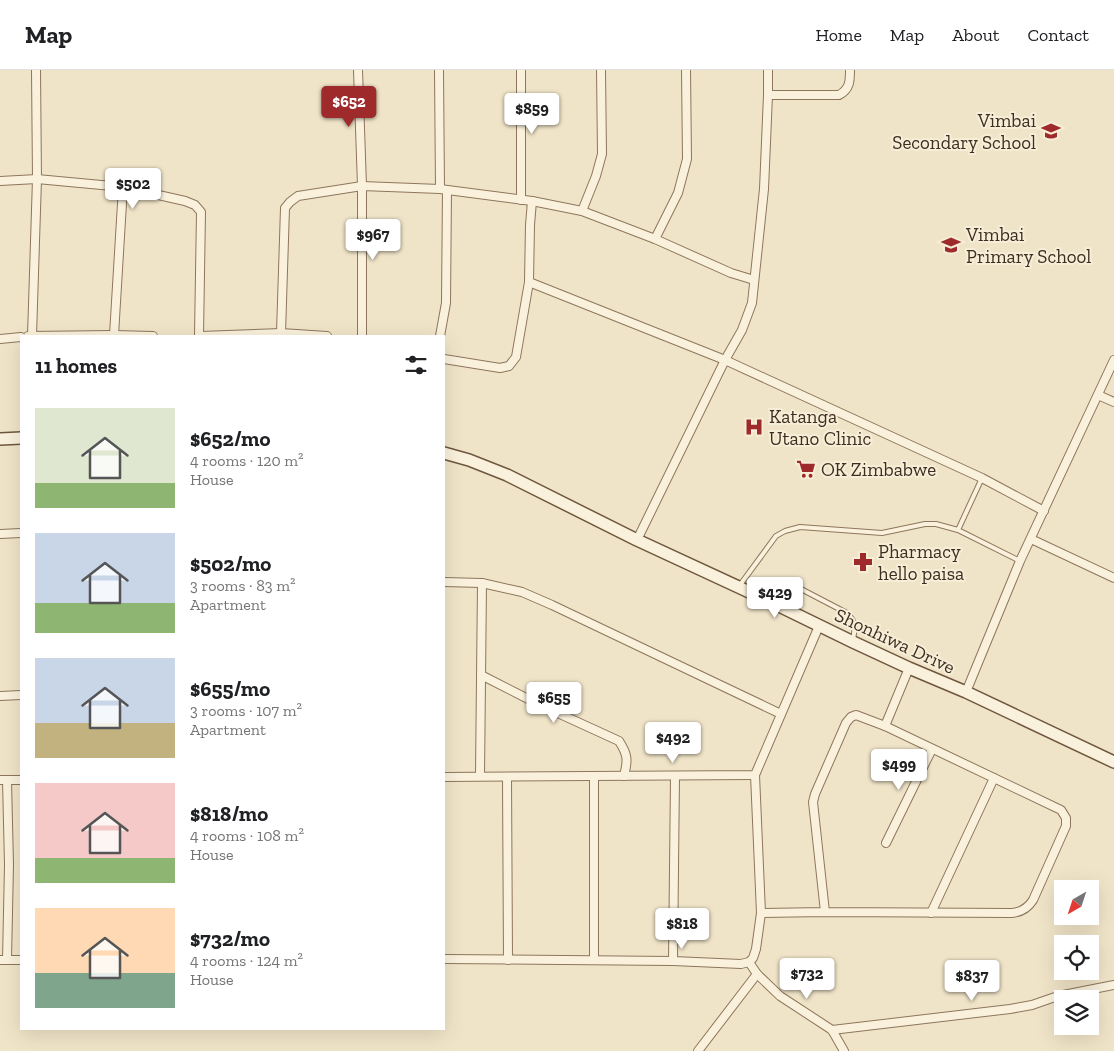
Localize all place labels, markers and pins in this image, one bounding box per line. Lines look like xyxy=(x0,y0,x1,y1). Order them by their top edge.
pin: $652 xyxy=(319,85,379,128)
pin: $859 xyxy=(502,92,562,135)
place label: Vimbai Secondary School xyxy=(892,109,1036,154)
school or university icon: Vimbai Secondary School xyxy=(1040,120,1062,142)
pin: $502 xyxy=(103,168,163,210)
pin: $967 xyxy=(343,218,403,261)
place label: Vimbai Primary School xyxy=(965,223,1091,268)
school or university icon: Vimbai Primary School xyxy=(940,234,962,256)
place label: Katanga Utano Clinic xyxy=(769,405,871,450)
hospital icon: Katanga Utano Clinic xyxy=(743,416,765,438)
supermarket icon: OK Zimbabwe xyxy=(795,458,817,480)
place label: OK Zimbabwe xyxy=(821,458,936,481)
place label: Pharmacy hello paisa xyxy=(878,540,964,585)
pharmacy icon: Pharmacy hello paisa xyxy=(852,551,874,573)
pin: $429 xyxy=(745,576,805,619)
pin: $655 xyxy=(524,682,584,724)
pin: $492 xyxy=(643,722,703,764)
pin: $499 xyxy=(869,748,929,791)
pin: $818 xyxy=(652,908,712,950)
pin: $732 xyxy=(777,958,837,1000)
pin: $837 xyxy=(942,960,1002,1002)

